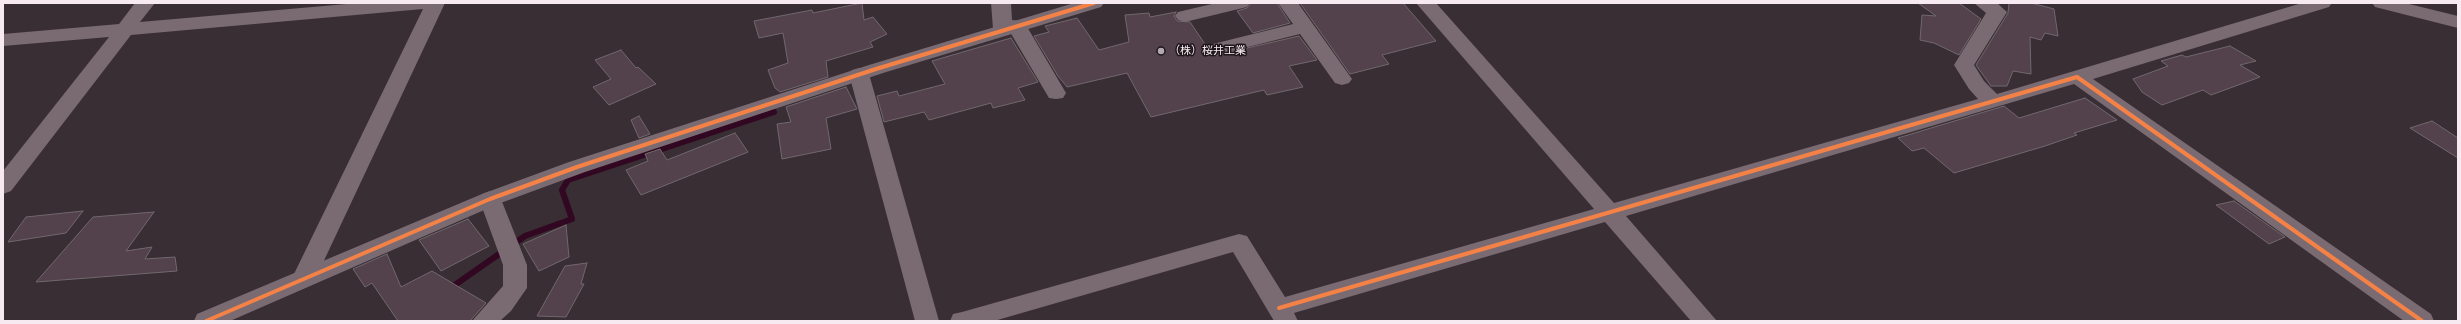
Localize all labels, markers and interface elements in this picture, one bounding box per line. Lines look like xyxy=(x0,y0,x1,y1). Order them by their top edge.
place label: （株）桜井工業 xyxy=(1169,44,1246,58)
marker: （株）桜井工業 xyxy=(1156,46,1166,56)

